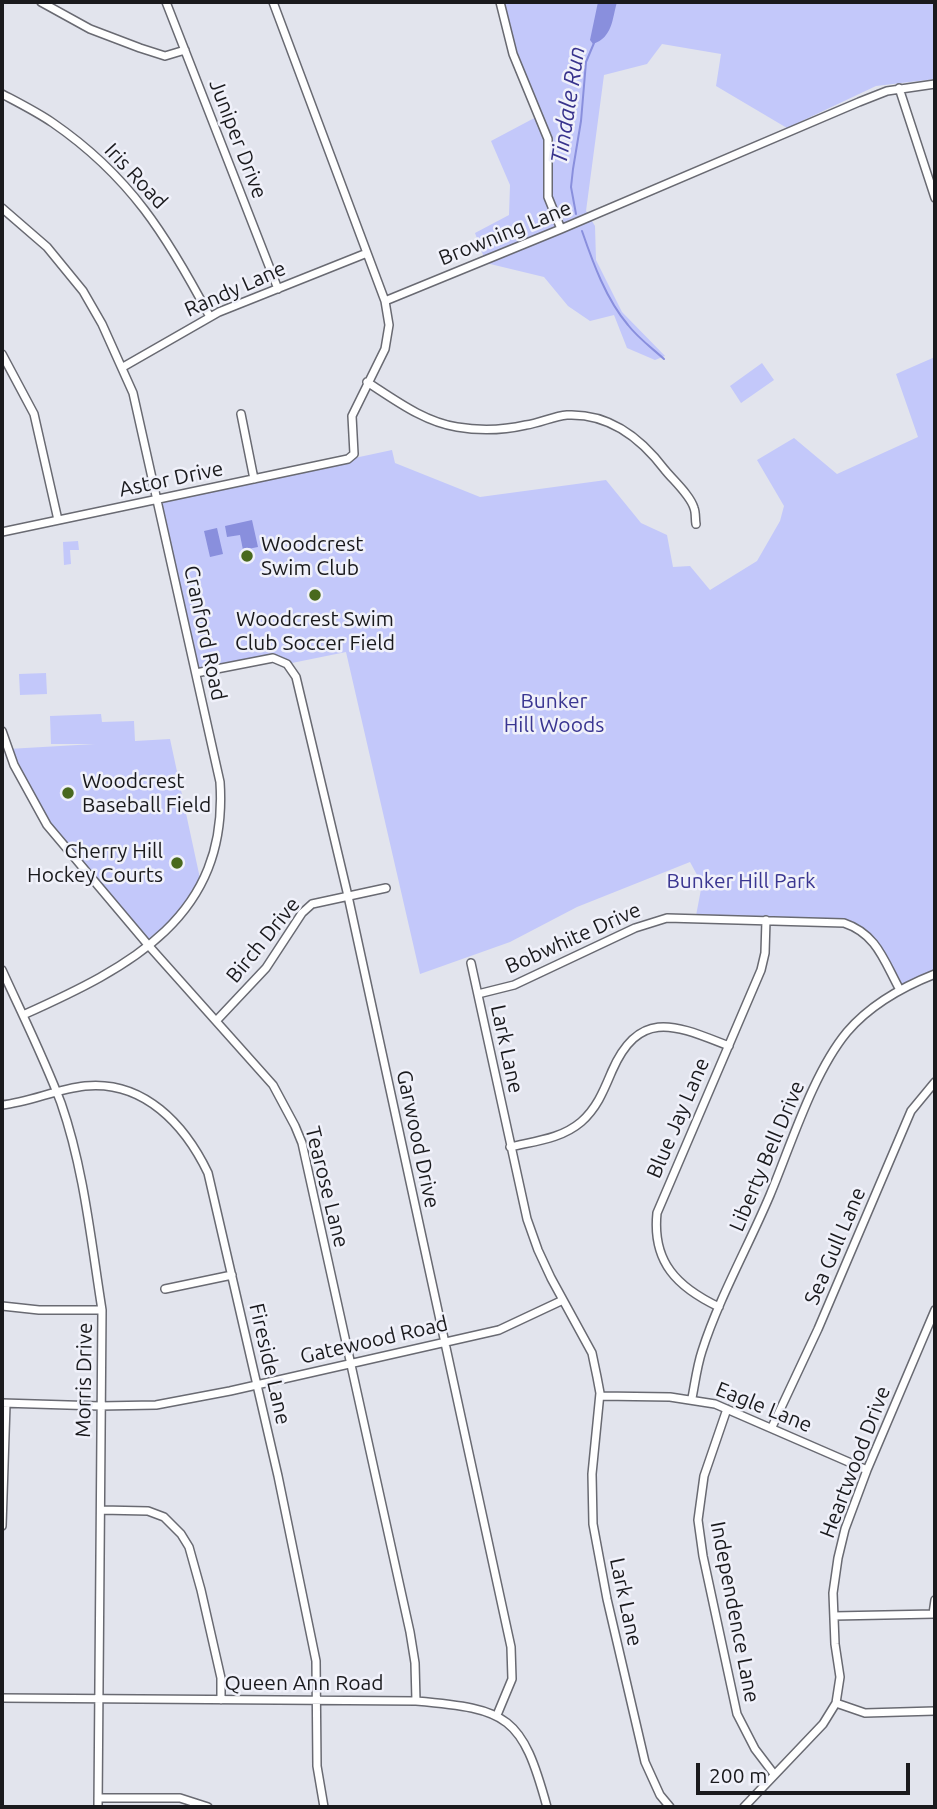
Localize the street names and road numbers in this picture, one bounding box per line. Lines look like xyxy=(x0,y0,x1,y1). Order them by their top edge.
street label: Juniper Drive xyxy=(204,76,272,202)
street label: Iris Road xyxy=(99,138,173,214)
street label: Browning Lane xyxy=(435,195,575,271)
street label: Randy Lane xyxy=(180,255,290,323)
street label: Astor Drive xyxy=(117,456,225,502)
street label: Cranford Road xyxy=(178,563,232,703)
street label: Birch Drive xyxy=(221,892,305,988)
street label: Bobwhite Drive xyxy=(501,897,645,979)
street label: Lark Lane xyxy=(485,1002,529,1096)
street label: Blue Jay Lane xyxy=(641,1054,715,1182)
street label: Garwood Drive xyxy=(391,1068,445,1210)
street label: Liberty Bell Drive xyxy=(724,1077,810,1235)
street label: Tearose Lane xyxy=(300,1124,354,1250)
street label: Sea Gull Lane xyxy=(799,1184,871,1308)
street label: Fireside Lane xyxy=(244,1301,296,1427)
street label: Gatewood Road xyxy=(298,1311,450,1369)
street label: Morris Drive xyxy=(70,1322,98,1438)
street label: Eagle Lane xyxy=(712,1376,816,1438)
street label: Heartwood Drive xyxy=(814,1382,896,1542)
street label: Independence Lane xyxy=(705,1519,765,1705)
street label: Lark Lane xyxy=(604,1555,648,1649)
street label: Queen Ann Road xyxy=(224,1670,384,1696)

